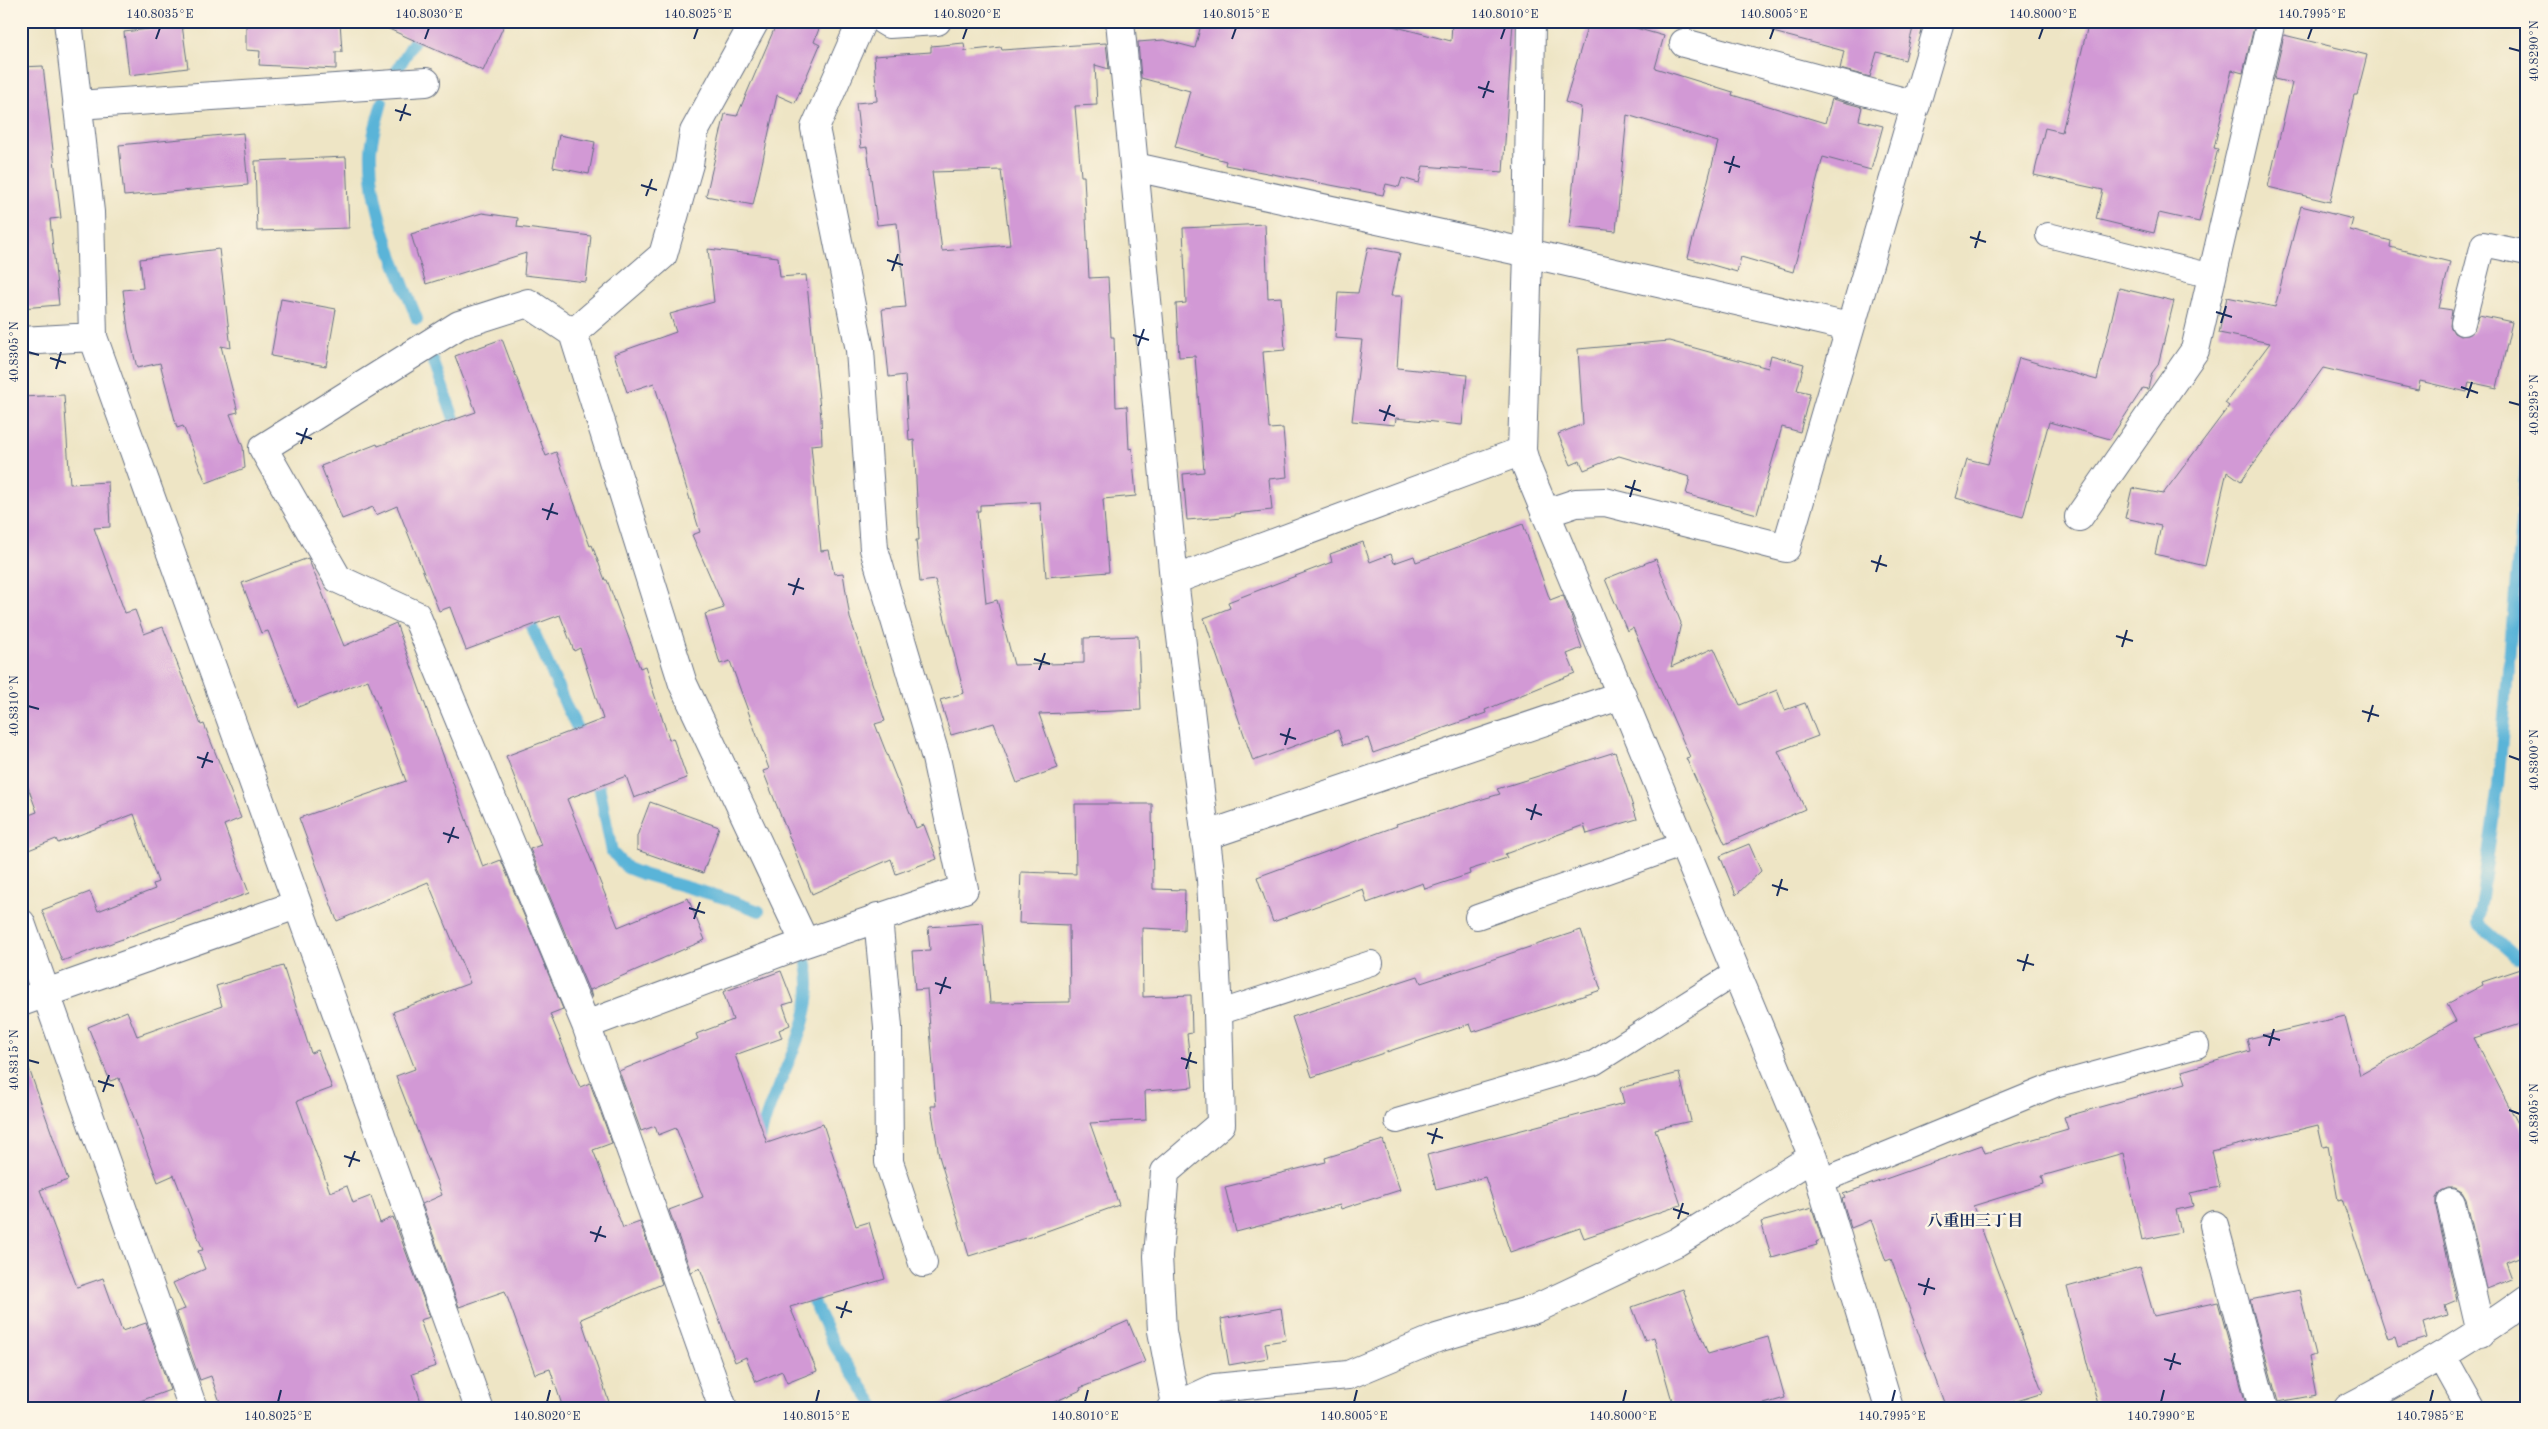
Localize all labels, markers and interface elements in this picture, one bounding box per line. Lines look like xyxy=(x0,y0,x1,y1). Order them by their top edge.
text: 140.8035°E xyxy=(126,8,194,21)
text: 140.8025°E xyxy=(664,8,732,21)
text: 140.8015°E xyxy=(1202,8,1270,21)
text: 140.8005°E xyxy=(1740,8,1808,21)
text: 140.7995°E xyxy=(2278,8,2346,21)
text: 140.8030°E xyxy=(395,9,463,21)
text: 140.8020°E xyxy=(933,9,1001,21)
text: 140.8010°E xyxy=(1471,9,1539,21)
text: 140.8000°E xyxy=(2009,9,2077,21)
text: 40.8290°N xyxy=(2529,20,2541,82)
text: 40.8305°N xyxy=(8,321,21,383)
text: 40.8295°N xyxy=(2528,374,2541,436)
text: 40.8310°N xyxy=(9,675,21,737)
text: 40.8300°N xyxy=(2529,729,2541,791)
text: 40.8315°N xyxy=(8,1029,21,1091)
text: 40.8305°N xyxy=(2528,1083,2541,1145)
district label: 八重田三丁目 xyxy=(1927,1212,2023,1230)
text: 140.8025°E xyxy=(244,1410,312,1423)
text: 140.8015°E xyxy=(782,1410,850,1423)
text: 140.8005°E xyxy=(1320,1410,1388,1423)
text: 140.7995°E xyxy=(1858,1410,1926,1423)
text: 140.7985°E xyxy=(2396,1410,2464,1423)
text: 140.8020°E xyxy=(513,1411,581,1423)
text: 140.8010°E xyxy=(1051,1411,1119,1423)
text: 140.8000°E xyxy=(1589,1411,1657,1423)
text: 140.7990°E xyxy=(2127,1411,2195,1423)

